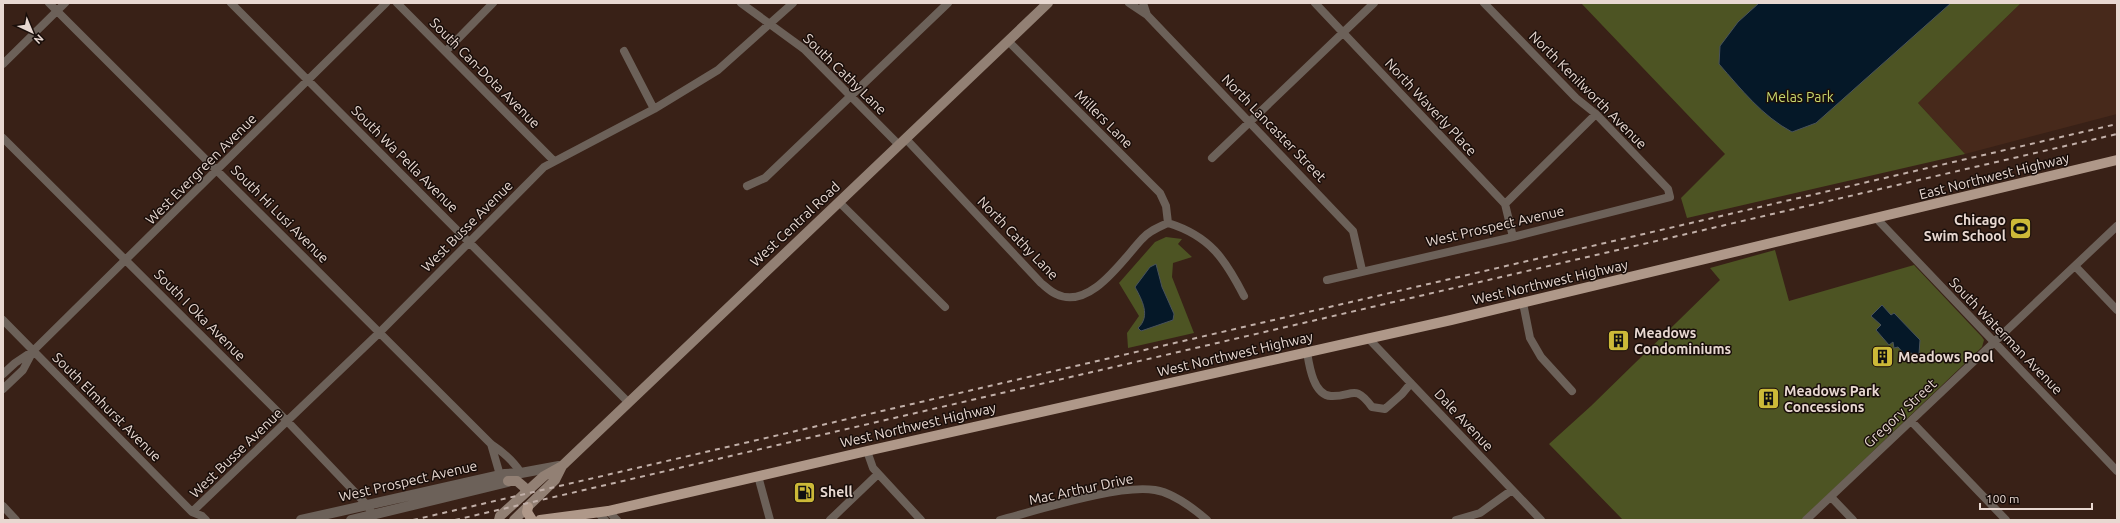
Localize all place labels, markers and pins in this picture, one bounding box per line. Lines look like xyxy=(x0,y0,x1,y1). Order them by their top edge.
place label: Chicago Swim School xyxy=(1924,212,2006,244)
sports icon: Chicago Swim School xyxy=(2008,215,2034,241)
place label: Meadows Condominiums xyxy=(1634,325,1732,357)
building icon: Meadows Condominiums xyxy=(1605,328,1631,354)
building icon: Meadows Pool xyxy=(1869,344,1895,370)
place label: Meadows Pool xyxy=(1898,349,1993,365)
place label: Meadows Park Concessions xyxy=(1784,383,1880,415)
building icon: Meadows Park Concessions xyxy=(1755,386,1781,412)
fuel station icon: Shell xyxy=(792,479,818,505)
place label: Shell xyxy=(820,484,853,500)

